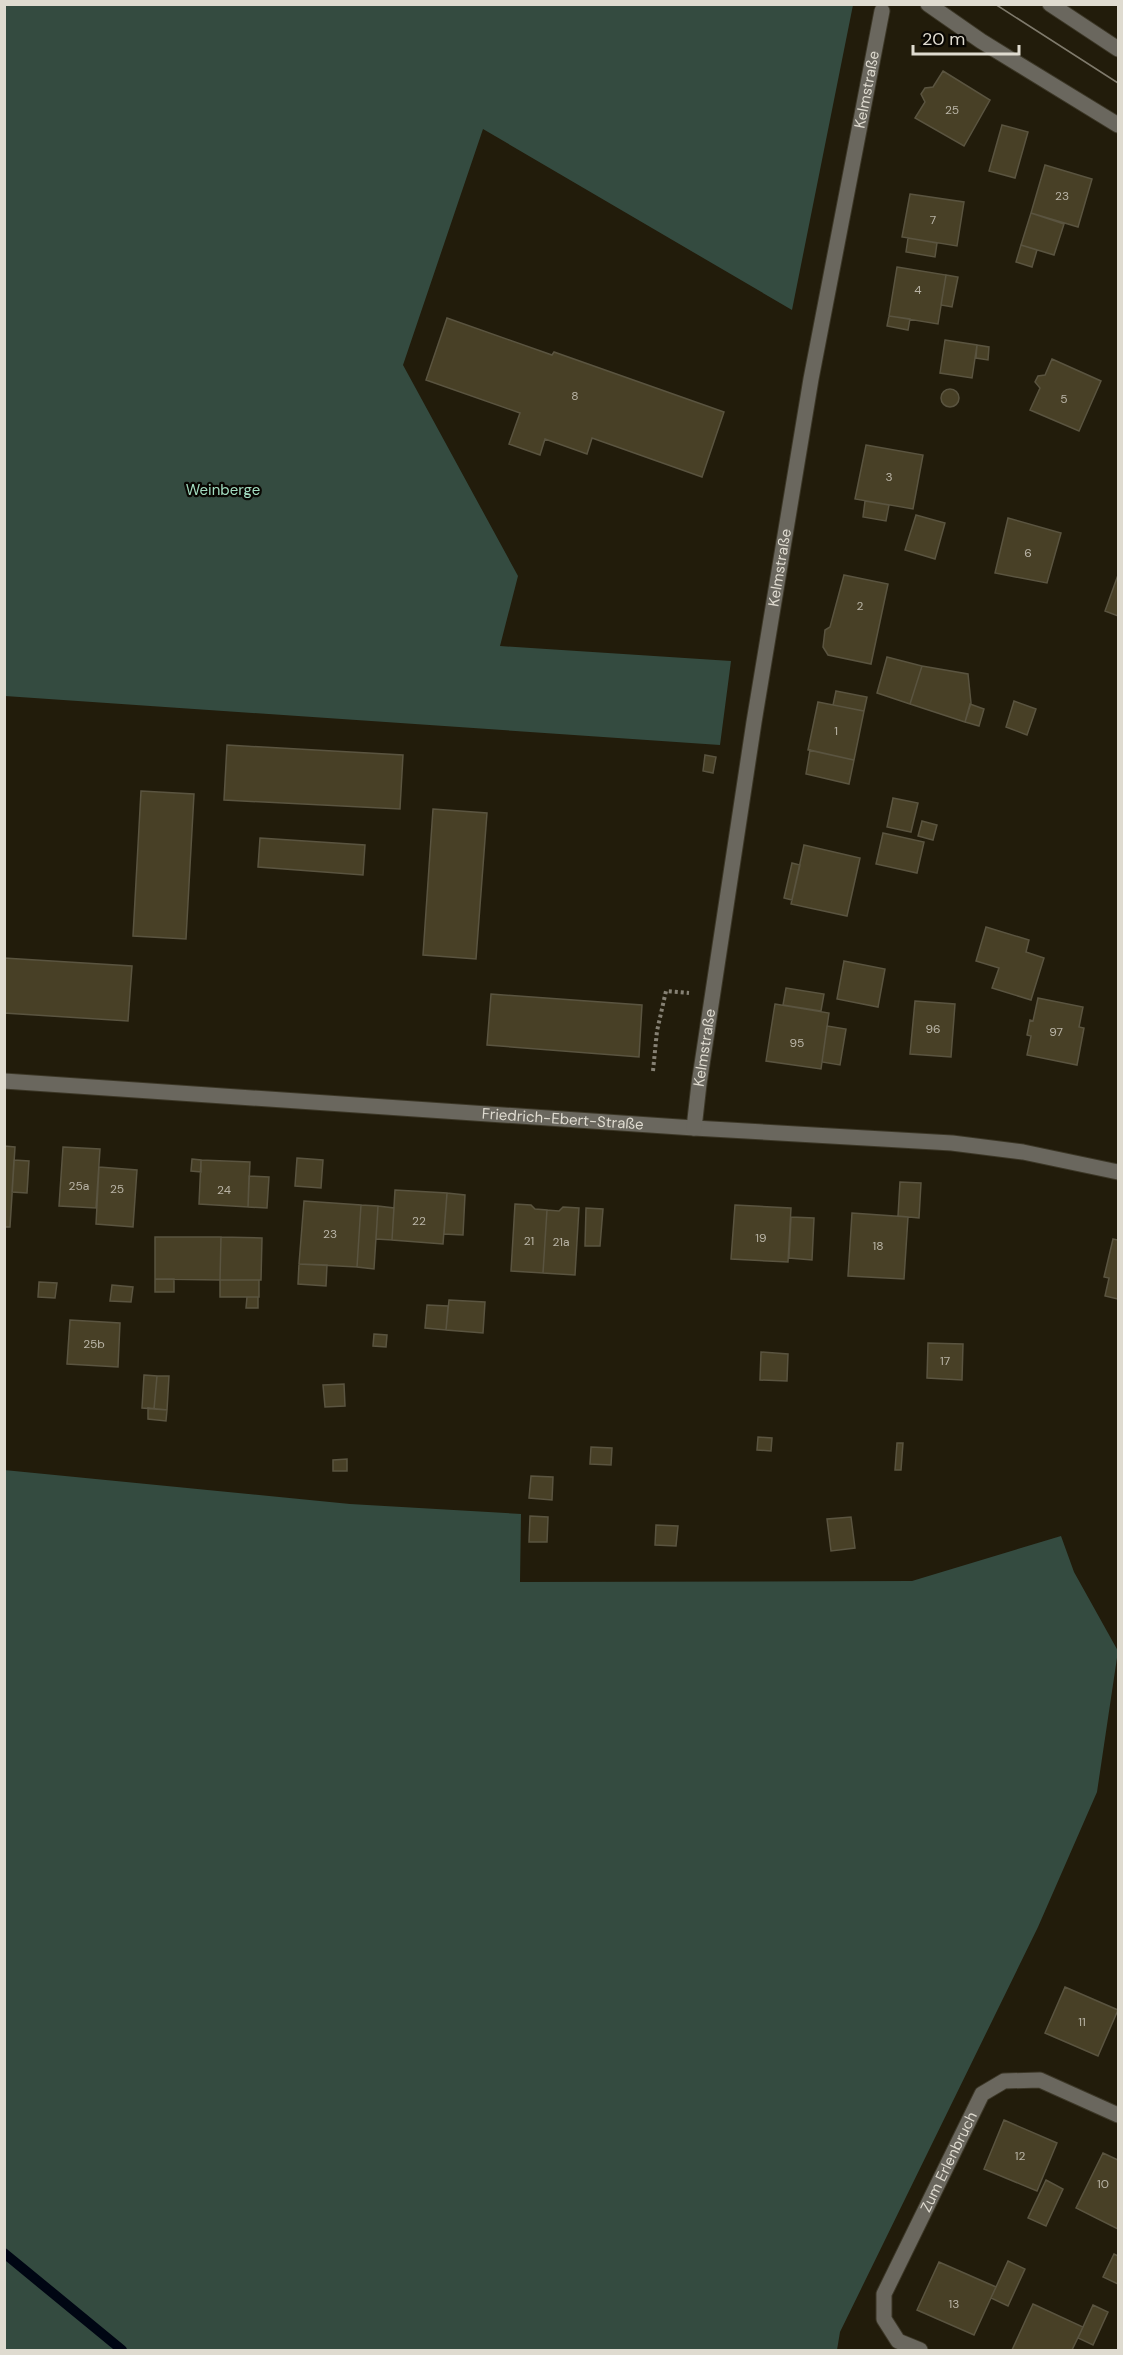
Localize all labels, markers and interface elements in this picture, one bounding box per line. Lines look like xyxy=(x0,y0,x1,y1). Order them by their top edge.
scale bar xyxy=(913,18,1020,56)
text: 20 m xyxy=(922,27,965,51)
street label: Kelmstraße xyxy=(850,49,884,130)
house number: 25 xyxy=(945,102,959,118)
house number: 23 xyxy=(1055,188,1069,204)
house number: 7 xyxy=(930,212,936,228)
house number: 4 xyxy=(914,282,922,298)
house number: 8 xyxy=(571,388,579,404)
house number: 5 xyxy=(1060,391,1068,407)
house number: 3 xyxy=(885,469,893,485)
park label: Weinberge xyxy=(186,480,260,500)
street label: Kelmstraße xyxy=(763,527,796,608)
house number: 6 xyxy=(1024,545,1032,561)
house number: 2 xyxy=(857,598,864,614)
house number: 1 xyxy=(834,723,838,739)
street label: Kelmstraße xyxy=(689,1007,720,1088)
house number: 96 xyxy=(925,1021,941,1037)
house number: 97 xyxy=(1049,1024,1063,1040)
house number: 95 xyxy=(790,1035,804,1051)
street label: Friedrich-Ebert-Straße xyxy=(481,1104,644,1135)
house number: 25a xyxy=(69,1178,89,1194)
house number: 25 xyxy=(110,1181,124,1197)
house number: 24 xyxy=(217,1182,231,1198)
house number: 22 xyxy=(412,1213,426,1229)
house number: 23 xyxy=(323,1226,337,1242)
house number: 19 xyxy=(755,1230,767,1246)
house number: 21 xyxy=(524,1233,534,1249)
house number: 21a xyxy=(552,1234,570,1250)
house number: 18 xyxy=(872,1238,884,1254)
house number: 25b xyxy=(83,1336,105,1352)
house number: 17 xyxy=(940,1353,950,1369)
house number: 11 xyxy=(1078,2014,1086,2030)
street label: Zum Erlenbruch xyxy=(916,2108,982,2215)
house number: 12 xyxy=(1015,2148,1025,2164)
house number: 10 xyxy=(1097,2176,1109,2192)
house number: 13 xyxy=(949,2296,959,2312)

